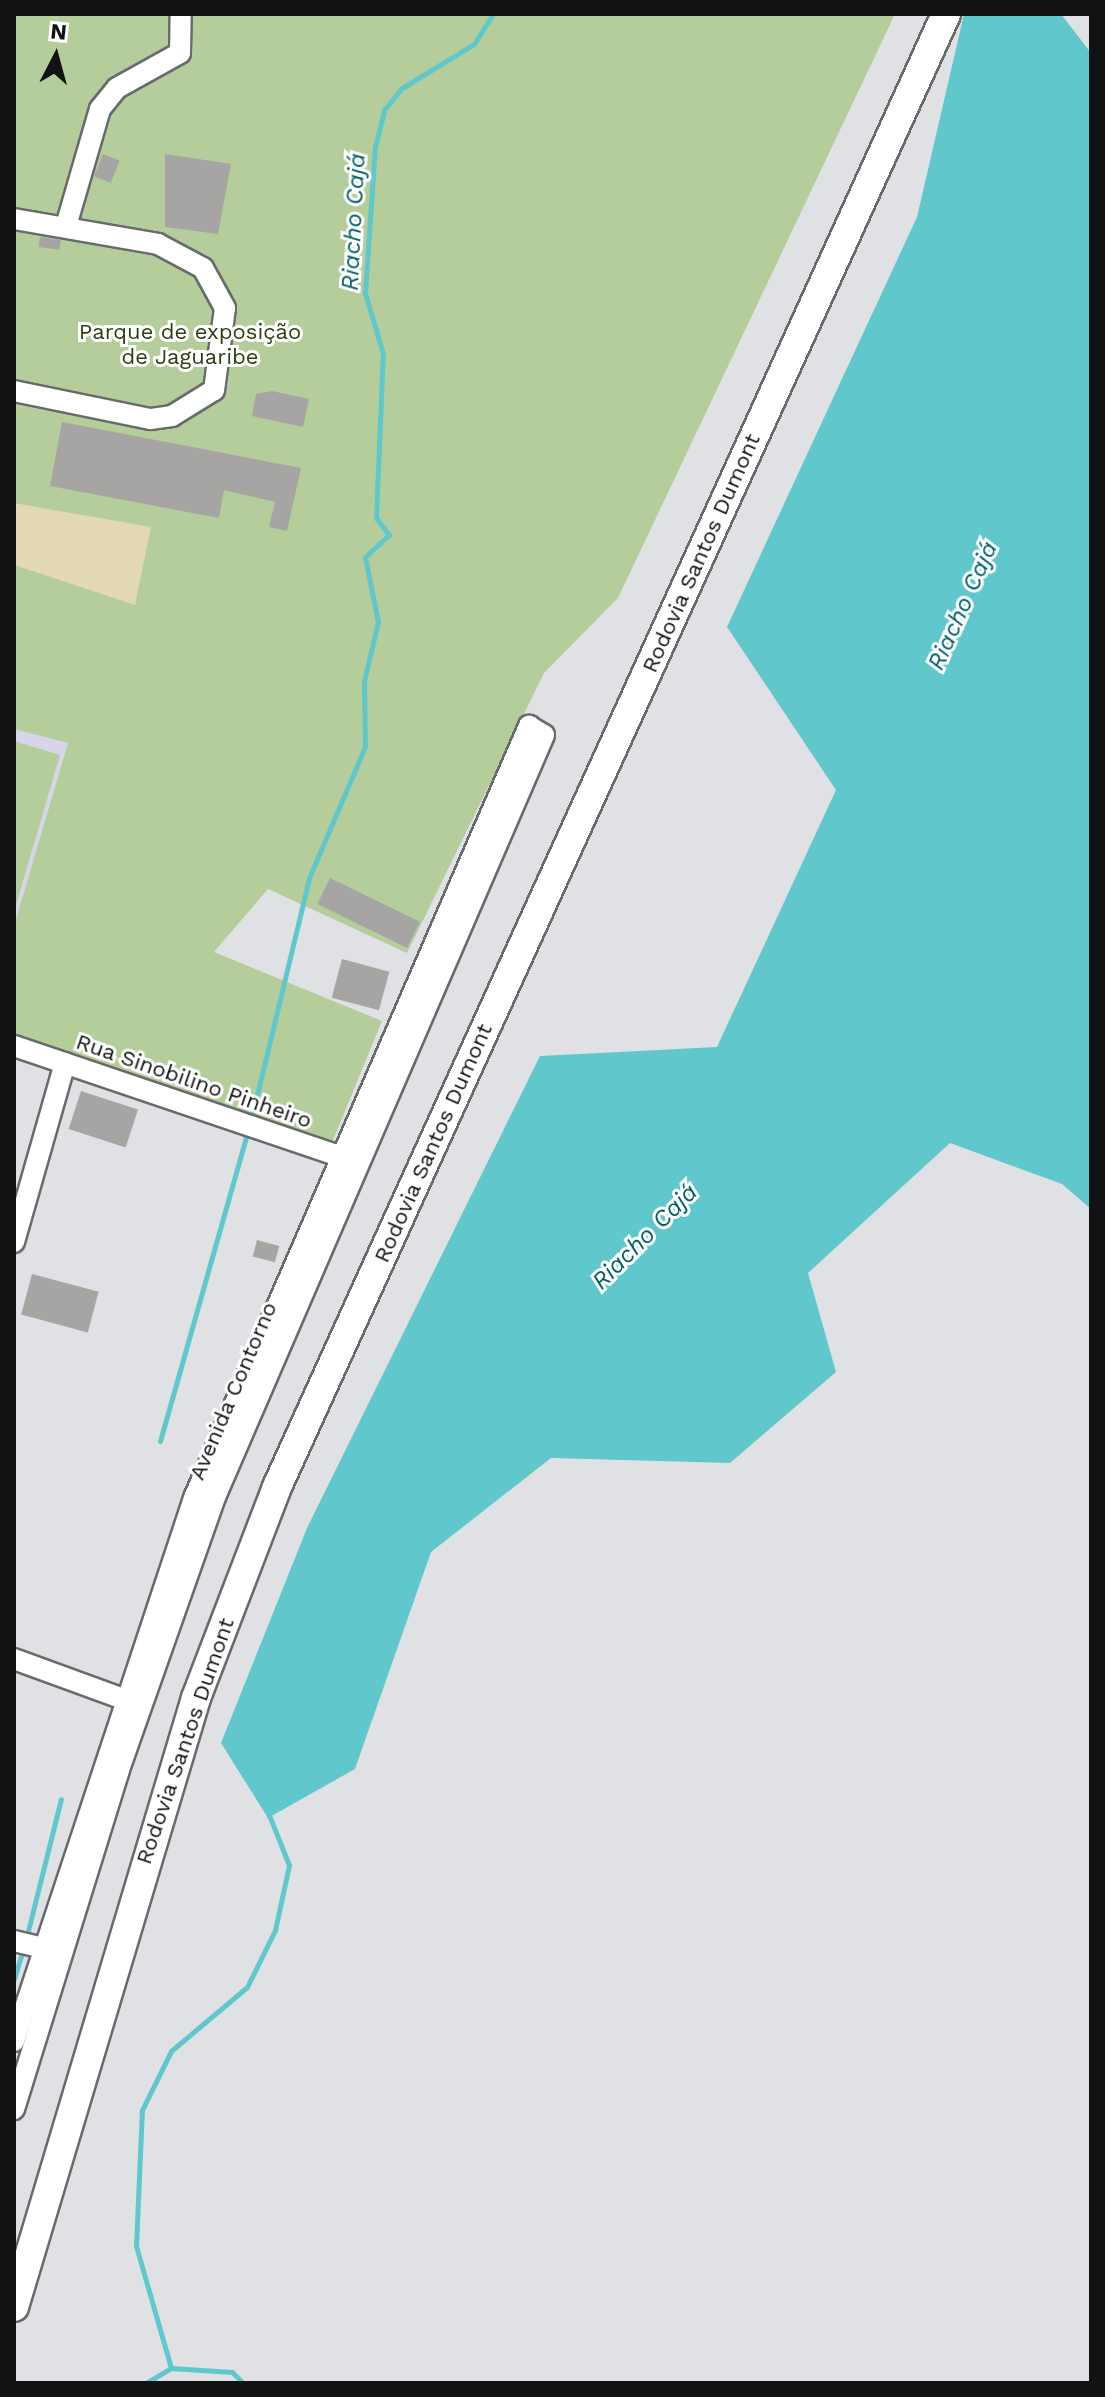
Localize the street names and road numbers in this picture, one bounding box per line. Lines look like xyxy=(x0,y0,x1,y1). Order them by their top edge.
street label: Rodovia Santos Dumont xyxy=(636,429,766,677)
street label: Rodovia Santos Dumont xyxy=(368,1019,498,1267)
street label: Rua Sinobilino Pinheiro xyxy=(72,1028,316,1134)
street label: Avenida Contorno xyxy=(184,1298,282,1484)
street label: Rodovia Santos Dumont xyxy=(130,1614,240,1868)

